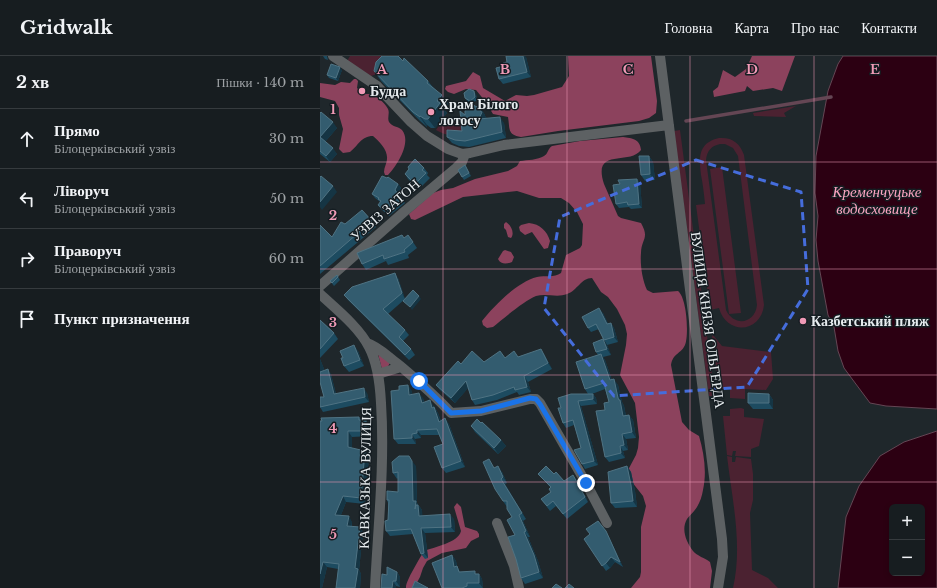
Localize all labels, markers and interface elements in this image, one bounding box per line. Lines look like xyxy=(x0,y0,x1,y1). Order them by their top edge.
text: Gridwalk xyxy=(20,16,113,39)
text: Головна xyxy=(664,19,712,37)
text: Карта xyxy=(734,19,769,37)
text: Про нас xyxy=(791,19,839,37)
text: Контакти xyxy=(861,19,917,37)
text: A xyxy=(376,61,388,78)
text: B xyxy=(500,61,510,78)
text: C xyxy=(623,61,634,78)
text: D xyxy=(746,61,758,78)
text: E xyxy=(870,61,880,78)
text: 2 хв xyxy=(16,72,49,93)
text: Пішки · 140 m xyxy=(216,74,304,91)
place label: Будда xyxy=(370,82,406,100)
marker: Будда xyxy=(357,86,367,96)
place label: Храм Білого лотосу xyxy=(439,95,518,129)
text: 1 xyxy=(330,101,336,118)
marker: Храм Білого лотосу xyxy=(426,107,436,117)
text: Прямо xyxy=(54,121,100,140)
icon: ahead xyxy=(16,128,38,150)
text: 30 m xyxy=(269,130,304,147)
text: Білоцерківський узвіз xyxy=(54,140,175,157)
street label: УЗВІЗ ЗАТОН xyxy=(347,175,423,245)
text: Ліворуч xyxy=(54,181,109,200)
water label: Кременчуцьке водосховище xyxy=(832,182,922,218)
icon: left xyxy=(16,188,38,210)
text: 50 m xyxy=(270,190,304,207)
text: Білоцерківський узвіз xyxy=(54,200,175,217)
text: 2 xyxy=(329,207,337,224)
street label: ВУЛИЦЯ КНЯЗЯ ОЛЬГЕРДА xyxy=(687,231,729,410)
text: Праворуч xyxy=(54,241,121,260)
icon: right xyxy=(16,248,38,270)
text: 60 m xyxy=(269,250,304,267)
text: Білоцерківський узвіз xyxy=(54,260,175,277)
icon: arrive xyxy=(16,308,38,330)
text: Пункт призначення xyxy=(54,309,190,328)
place label: Казбетський пляж xyxy=(811,312,930,330)
text: 3 xyxy=(329,314,337,331)
marker: Казбетський пляж xyxy=(798,316,808,326)
route start xyxy=(410,372,428,390)
street label: КАВКАЗЬКА ВУЛИЦЯ xyxy=(355,407,375,549)
text: 4 xyxy=(329,420,338,437)
route end xyxy=(577,474,595,492)
map controls xyxy=(889,504,925,576)
button: + xyxy=(889,504,925,540)
text: 5 xyxy=(329,526,337,543)
button: − xyxy=(889,540,925,576)

